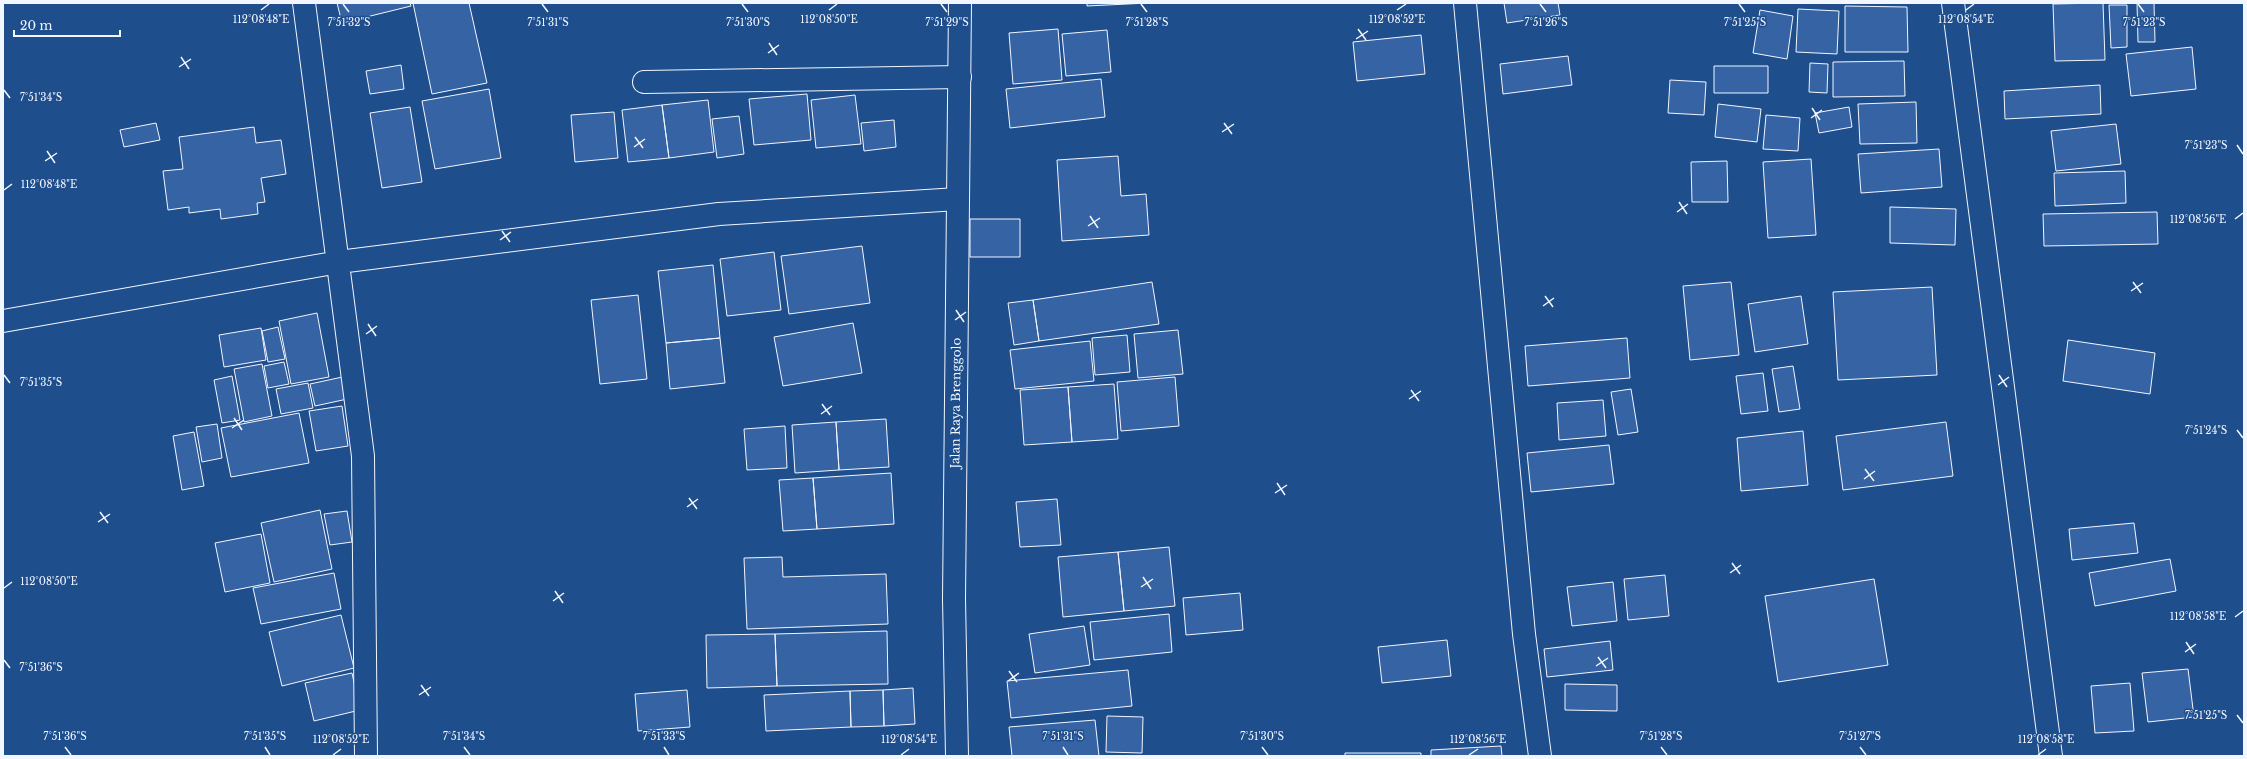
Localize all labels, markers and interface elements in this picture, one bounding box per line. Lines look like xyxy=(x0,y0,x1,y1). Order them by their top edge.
scale bar xyxy=(14,12,120,38)
text: 112°08'48"E xyxy=(233,13,289,26)
text: 112°08'50"E xyxy=(800,13,858,26)
text: 112°08'52"E xyxy=(1369,13,1425,26)
text: 112°08'54"E xyxy=(1938,13,1994,26)
text: 7°51'32"S xyxy=(328,16,371,29)
text: 7°51'31"S xyxy=(527,16,569,29)
text: 7°51'30"S xyxy=(726,16,770,29)
text: 7°51'29"S xyxy=(925,16,969,29)
text: 7°51'28"S xyxy=(1126,16,1168,29)
text: 7°51'26"S xyxy=(1524,16,1568,29)
text: 7°51'25"S xyxy=(1724,16,1766,29)
text: 7°51'23"S xyxy=(2123,16,2166,29)
text: 20 m xyxy=(20,18,52,33)
text: 7°51'34"S xyxy=(20,91,62,104)
text: 7°51'23"S xyxy=(2185,139,2228,152)
text: 112°08'48"E xyxy=(21,178,77,191)
text: 112°08'56"E xyxy=(2170,213,2226,226)
street label: Jalan Raya Brenggolo xyxy=(947,337,964,470)
text: 7°51'35"S xyxy=(20,376,62,389)
text: 7°51'24"S xyxy=(2185,424,2227,437)
text: 112°08'50"E xyxy=(20,575,78,588)
text: 112°08'58"E xyxy=(2170,610,2226,623)
text: 7°51'36"S xyxy=(19,661,63,674)
text: 7°51'25"S xyxy=(2185,709,2227,722)
text: 7°51'36"S xyxy=(43,730,87,743)
text: 7°51'35"S xyxy=(244,730,286,743)
text: 7°51'34"S xyxy=(443,730,485,743)
text: 7°51'33"S xyxy=(643,730,686,743)
text: 7°51'31"S xyxy=(1042,730,1084,743)
text: 7°51'30"S xyxy=(1240,730,1284,743)
text: 7°51'28"S xyxy=(1640,730,1682,743)
text: 7°51'27"S xyxy=(1839,730,1881,743)
text: 112°08'52"E xyxy=(313,733,369,746)
text: 112°08'54"E xyxy=(881,733,937,746)
text: 112°08'56"E xyxy=(1450,733,1506,746)
text: 112°08'58"E xyxy=(2018,733,2074,746)

